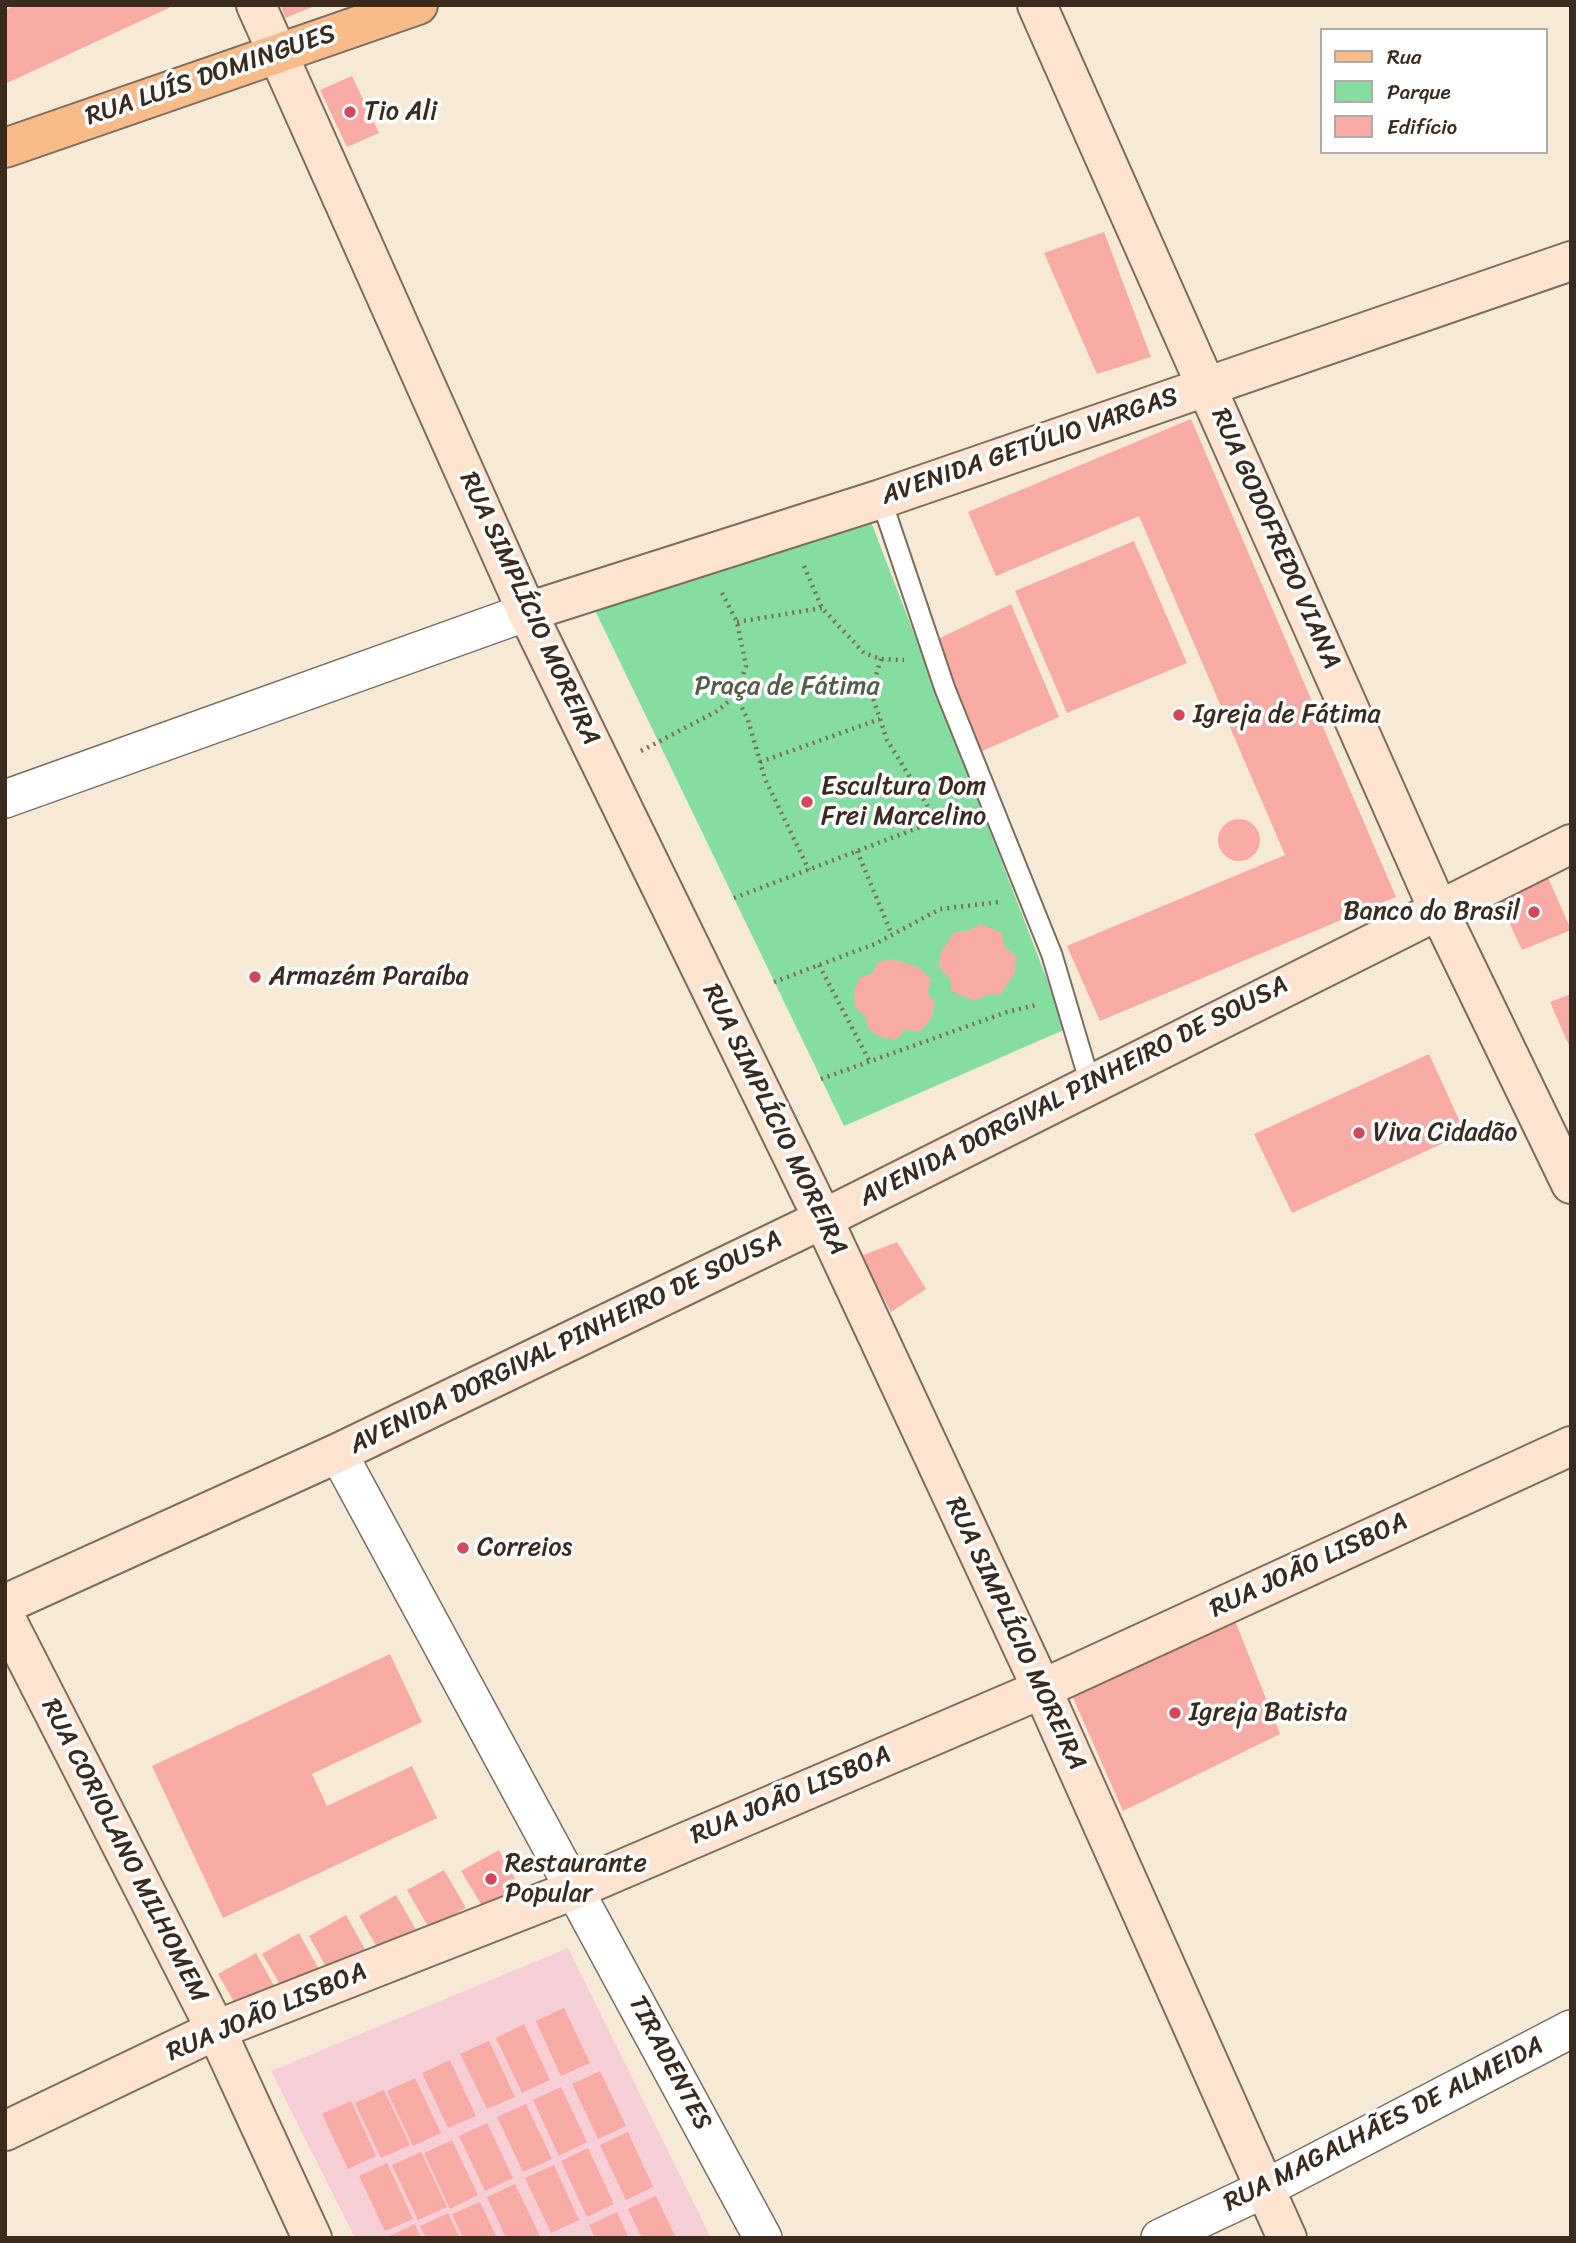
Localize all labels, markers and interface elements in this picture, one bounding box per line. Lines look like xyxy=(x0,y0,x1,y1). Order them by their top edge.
street label: RUA LUÍS DOMINGUES xyxy=(82,19,340,133)
legend xyxy=(1320,28,1548,154)
text: Rua xyxy=(1387,38,1422,76)
text: Parque xyxy=(1387,73,1451,111)
place label: Tio Ali xyxy=(364,96,437,128)
marker: Tio Ali xyxy=(342,104,358,120)
text: Edifício xyxy=(1387,108,1457,146)
street label: AVENIDA GETÚLIO VARGAS xyxy=(878,382,1182,512)
street label: RUA GODOFREDO VIANA xyxy=(1203,404,1347,674)
street label: RUA SIMPLÍCIO MOREIRA xyxy=(452,467,606,751)
park label: Praça de Fátima xyxy=(695,671,879,703)
place label: Igreja de Fátima xyxy=(1193,699,1380,731)
marker: Igreja de Fátima xyxy=(1171,707,1187,723)
place label: Escultura Dom Frei Marcelino xyxy=(821,771,986,832)
marker: Escultura Dom Frei Marcelino xyxy=(799,794,815,810)
place label: Banco do Brasil xyxy=(1343,896,1520,928)
marker: Banco do Brasil xyxy=(1526,904,1542,920)
place label: Armazém Paraíba xyxy=(269,961,469,993)
marker: Armazém Paraíba xyxy=(247,969,263,985)
street label: AVENIDA DORGIVAL PINHEIRO DE SOUSA xyxy=(854,970,1294,1214)
street label: RUA SIMPLÍCIO MOREIRA xyxy=(695,979,853,1261)
place label: Viva Cidadão xyxy=(1373,1117,1517,1149)
marker: Viva Cidadão xyxy=(1351,1125,1367,1141)
street label: AVENIDA DORGIVAL PINHEIRO DE SOUSA xyxy=(345,1224,787,1462)
street label: RUA SIMPLÍCIO MOREIRA xyxy=(938,1492,1092,1776)
street label: RUA JOÃO LISBOA xyxy=(1205,1507,1413,1625)
place label: Correios xyxy=(477,1532,572,1564)
marker: Correios xyxy=(455,1540,471,1556)
street label: RUA CORIOLANO MILHOMEM xyxy=(34,1694,214,2008)
place label: Igreja Batista xyxy=(1189,1697,1347,1729)
marker: Igreja Batista xyxy=(1167,1705,1183,1721)
street label: RUA JOÃO LISBOA xyxy=(686,1740,896,1852)
place label: Restaurante Popular xyxy=(505,1848,647,1910)
marker: Restaurante Popular xyxy=(483,1871,499,1887)
street label: RUA JOÃO LISBOA xyxy=(162,1957,372,2069)
street label: TIRADENTES xyxy=(621,1991,717,2135)
street label: RUA MAGALHÃES DE ALMEIDA xyxy=(1219,2031,1549,2219)

